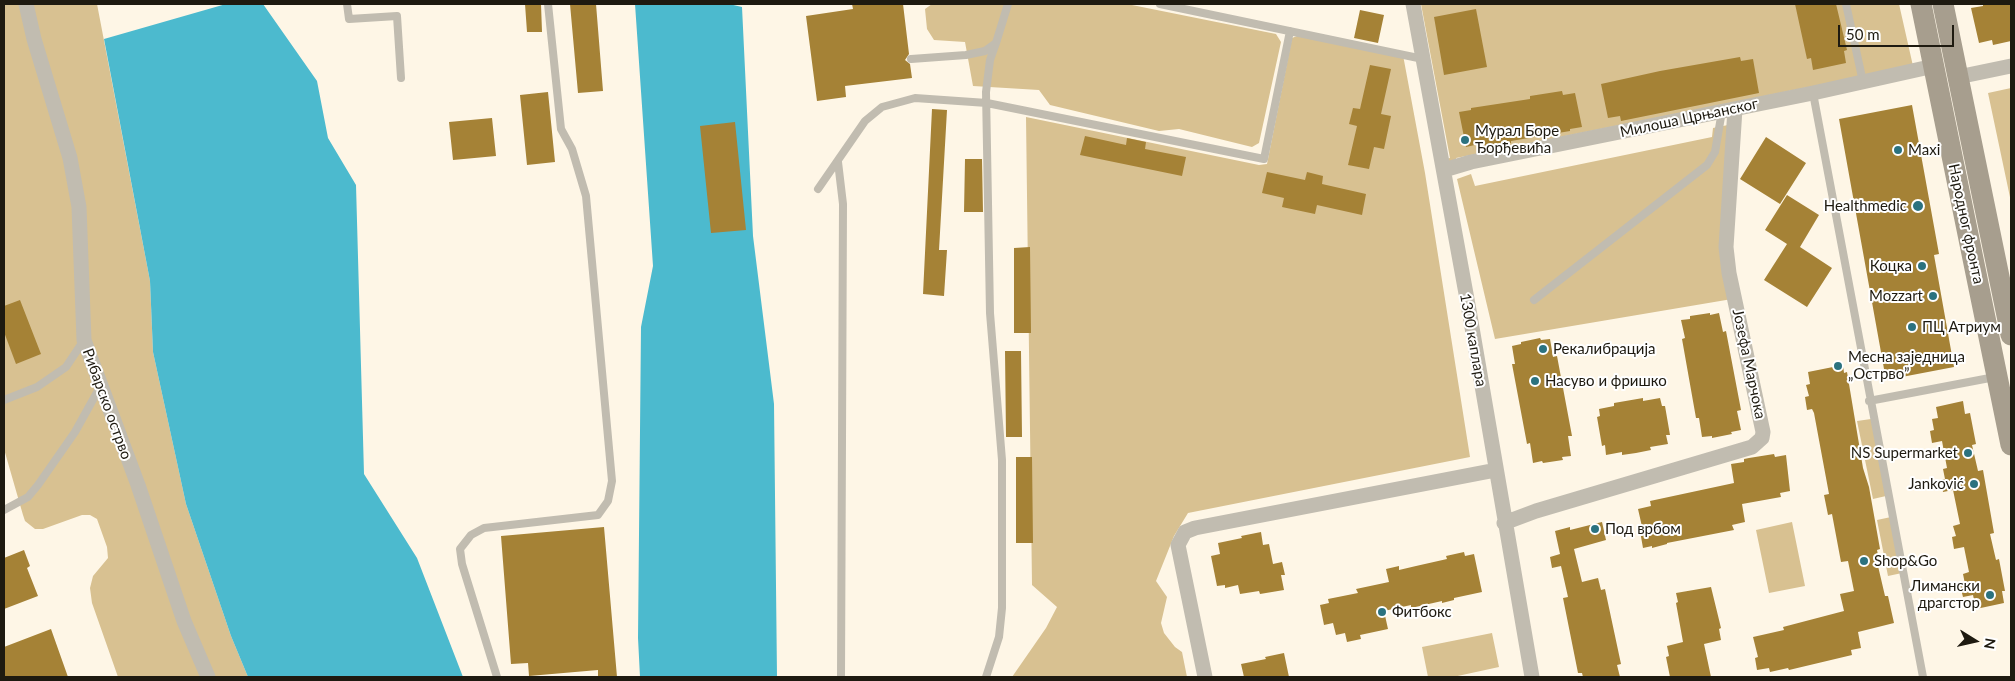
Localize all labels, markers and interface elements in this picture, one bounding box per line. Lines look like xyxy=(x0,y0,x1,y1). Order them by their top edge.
scale bar xyxy=(1840,15,1956,47)
text: 50 m xyxy=(1846,25,1880,43)
street label: Милоша Црњанског xyxy=(1618,95,1760,141)
place label: Мурал Боре Ђорђевића xyxy=(1475,122,1559,157)
marker: Мурал Боре Ђорђевића xyxy=(1459,134,1471,146)
place label: Maxi xyxy=(1908,141,1940,159)
marker: Maxi xyxy=(1892,144,1904,156)
street label: Народног фронта xyxy=(1944,162,1988,286)
place label: Healthmedic xyxy=(1824,197,1907,215)
marker: Healthmedic xyxy=(1911,199,1925,213)
place label: Коцка xyxy=(1870,257,1912,275)
marker: Коцка xyxy=(1916,260,1928,272)
place label: Mozzart xyxy=(1869,287,1923,305)
marker: Mozzart xyxy=(1927,290,1939,302)
street label: 1300 каплара xyxy=(1456,292,1490,388)
street label: Јозефа Марчока xyxy=(1729,307,1769,421)
place label: ПЦ Атриум xyxy=(1922,318,2001,336)
marker: ПЦ Атриум xyxy=(1906,321,1918,333)
place label: Рекалибрација xyxy=(1553,340,1656,358)
marker: Рекалибрација xyxy=(1537,343,1549,355)
street label: Рибарско острво xyxy=(79,346,135,462)
place label: Месна заједница „Острво” xyxy=(1848,348,1965,383)
marker: Месна заједница „Острво” xyxy=(1832,360,1844,372)
place label: Насуво и фришко xyxy=(1545,372,1667,390)
marker: Насуво и фришко xyxy=(1529,375,1541,387)
place label: NS Supermarket xyxy=(1851,444,1958,462)
marker: NS Supermarket xyxy=(1962,447,1974,459)
place label: Janković xyxy=(1908,475,1964,493)
marker: Janković xyxy=(1968,478,1980,490)
place label: Под врбом xyxy=(1605,520,1681,538)
marker: Под врбом xyxy=(1589,523,1601,535)
place label: Shop&Go xyxy=(1874,552,1937,570)
marker: Shop&Go xyxy=(1858,555,1870,567)
place label: Лимански драгстор xyxy=(1911,577,1980,612)
marker: Лимански драгстор xyxy=(1984,589,1996,601)
place label: Фитбокс xyxy=(1392,603,1452,621)
marker: Фитбокс xyxy=(1376,606,1388,618)
north arrow xyxy=(1950,616,2000,666)
text: N xyxy=(1981,637,2000,650)

